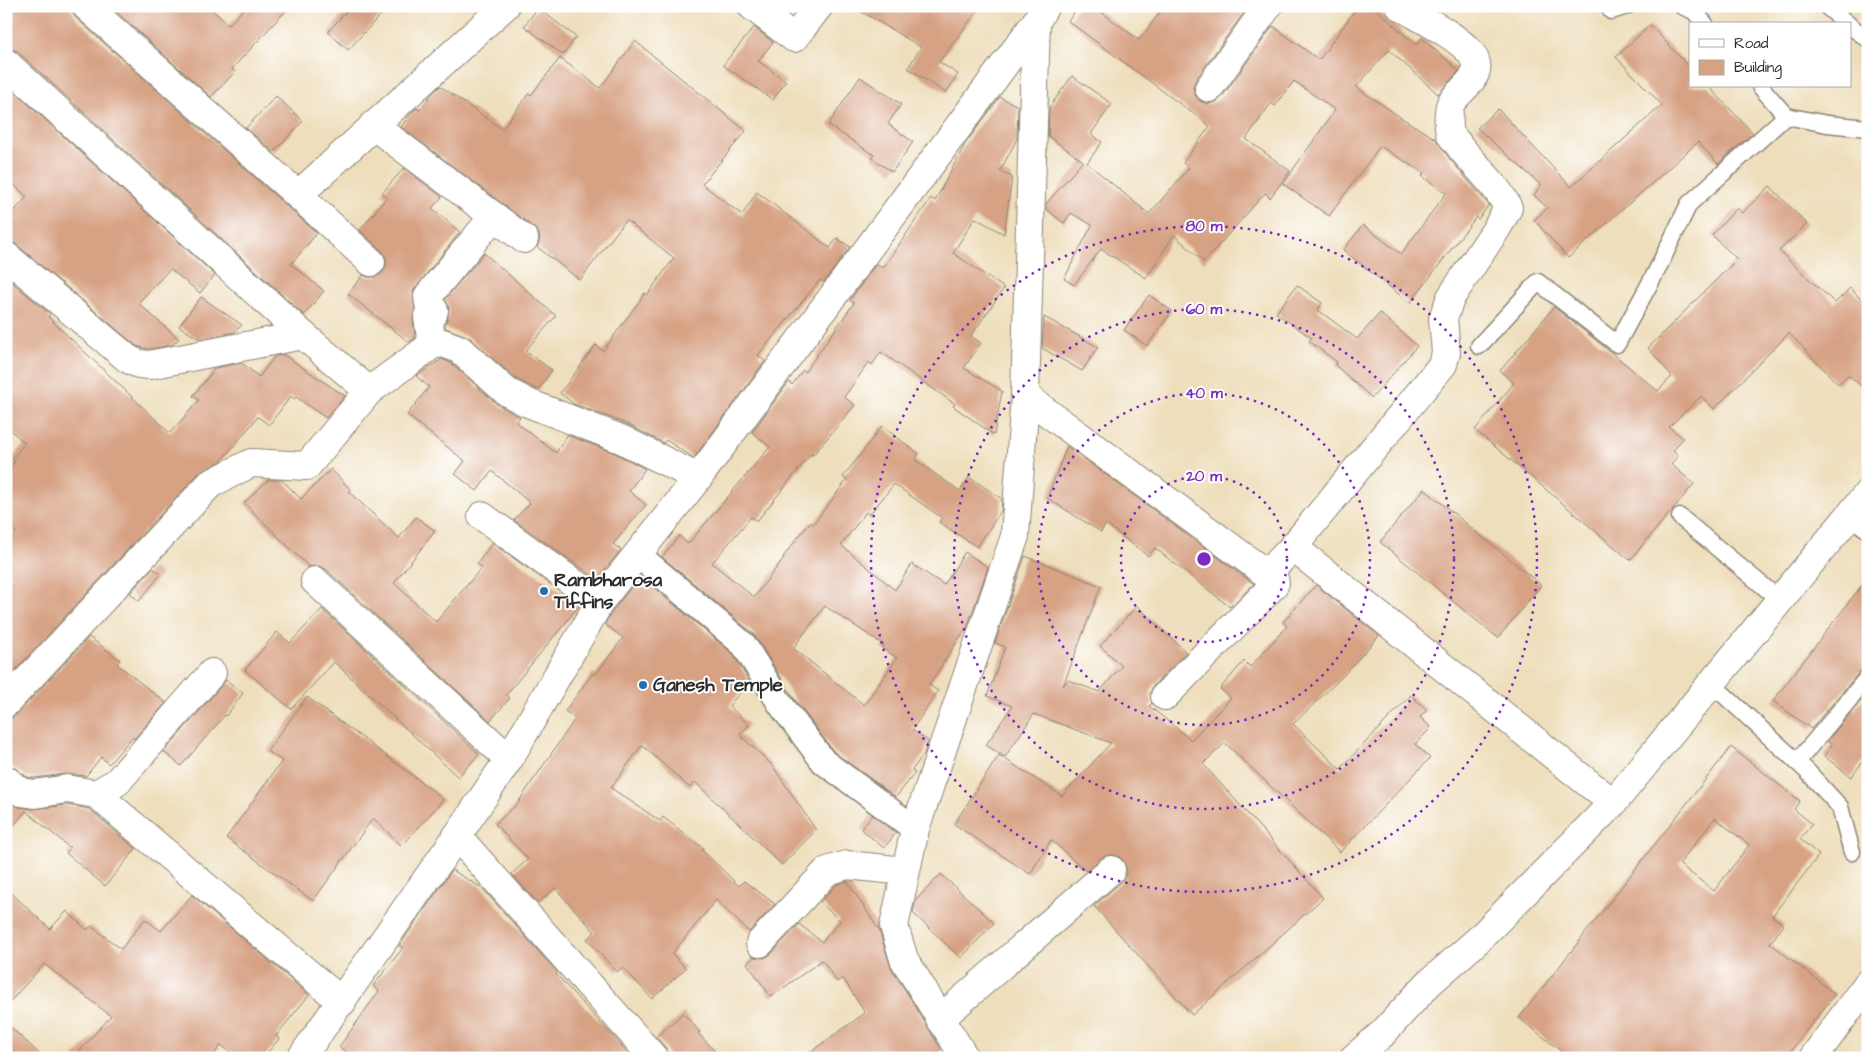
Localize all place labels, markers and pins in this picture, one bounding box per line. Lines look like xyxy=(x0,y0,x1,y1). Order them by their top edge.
centre of rings xyxy=(1195,550,1213,568)
place label: Rambharosa Tiffins xyxy=(553,567,662,616)
marker: Rambharosa Tiffins xyxy=(538,585,550,597)
place label: Ganesh Temple xyxy=(653,672,784,699)
marker: Ganesh Temple xyxy=(637,679,649,691)

